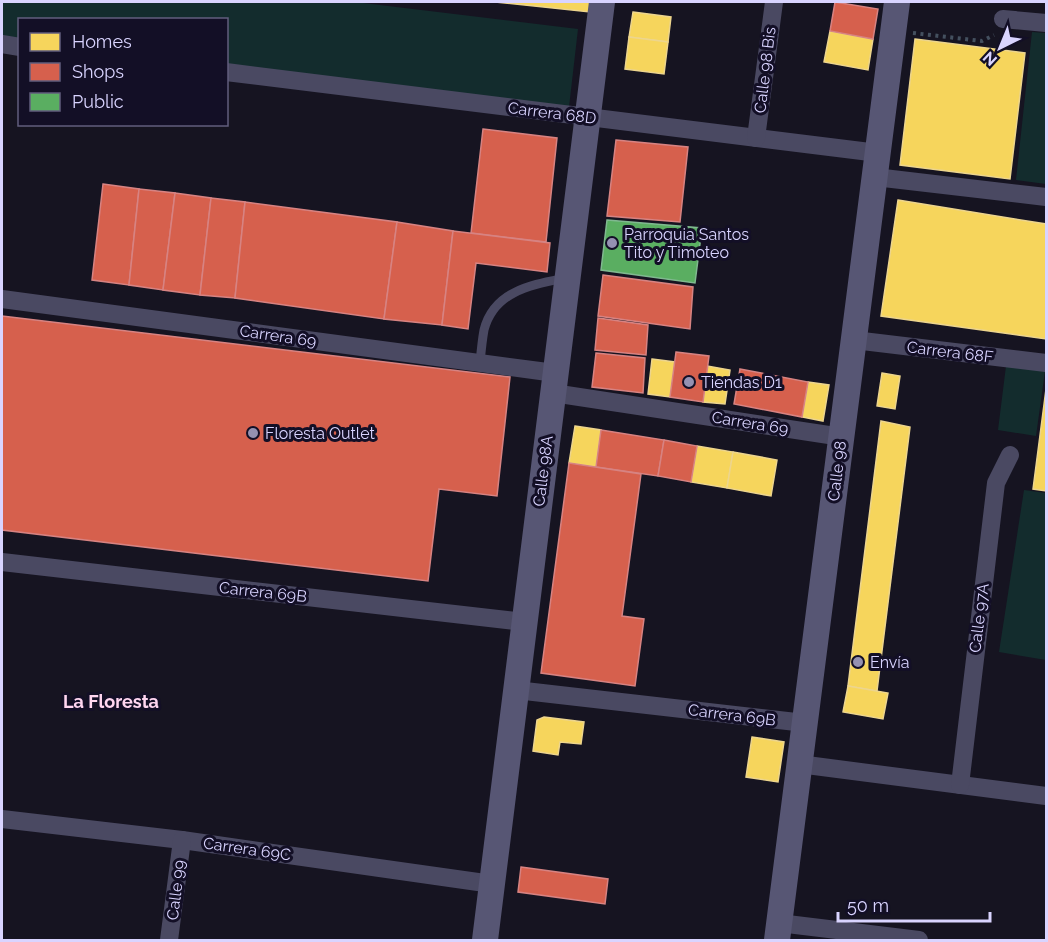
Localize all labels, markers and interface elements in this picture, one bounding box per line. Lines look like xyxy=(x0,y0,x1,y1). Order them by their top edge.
legend xyxy=(18,18,228,126)
north arrow xyxy=(970,18,1030,78)
street label: Calle 98 Bis xyxy=(750,26,780,114)
text: Homes xyxy=(72,31,132,52)
text: N xyxy=(979,47,1001,70)
text: Shops xyxy=(72,61,124,82)
text: Public xyxy=(72,91,124,112)
street label: Carrera 68D xyxy=(507,98,597,128)
place label: Parroquia Santos Tito y Timoteo xyxy=(624,225,749,262)
marker: Parroquia Santos Tito y Timoteo xyxy=(605,236,619,250)
street label: Carrera 69 xyxy=(238,321,318,351)
street label: Carrera 68F xyxy=(906,337,994,367)
place label: Tiendas D1 xyxy=(701,373,782,392)
marker: Tiendas D1 xyxy=(682,375,696,389)
street label: Carrera 69 xyxy=(710,408,790,438)
place label: Floresta Outlet xyxy=(265,424,375,443)
marker: Floresta Outlet xyxy=(246,426,260,440)
street label: Calle 98A xyxy=(529,434,557,508)
street label: Calle 98 xyxy=(824,440,850,502)
street label: Carrera 69B xyxy=(218,578,308,606)
street label: Calle 97A xyxy=(965,582,993,654)
place label: Envía xyxy=(870,653,910,672)
marker: Envía xyxy=(851,655,865,669)
district label: La Floresta xyxy=(63,691,159,712)
street label: Carrera 69B xyxy=(687,700,777,730)
street label: Carrera 69C xyxy=(202,833,292,865)
street label: Calle 99 xyxy=(163,859,189,921)
scale bar xyxy=(838,885,990,923)
text: 50 m xyxy=(847,895,889,916)

